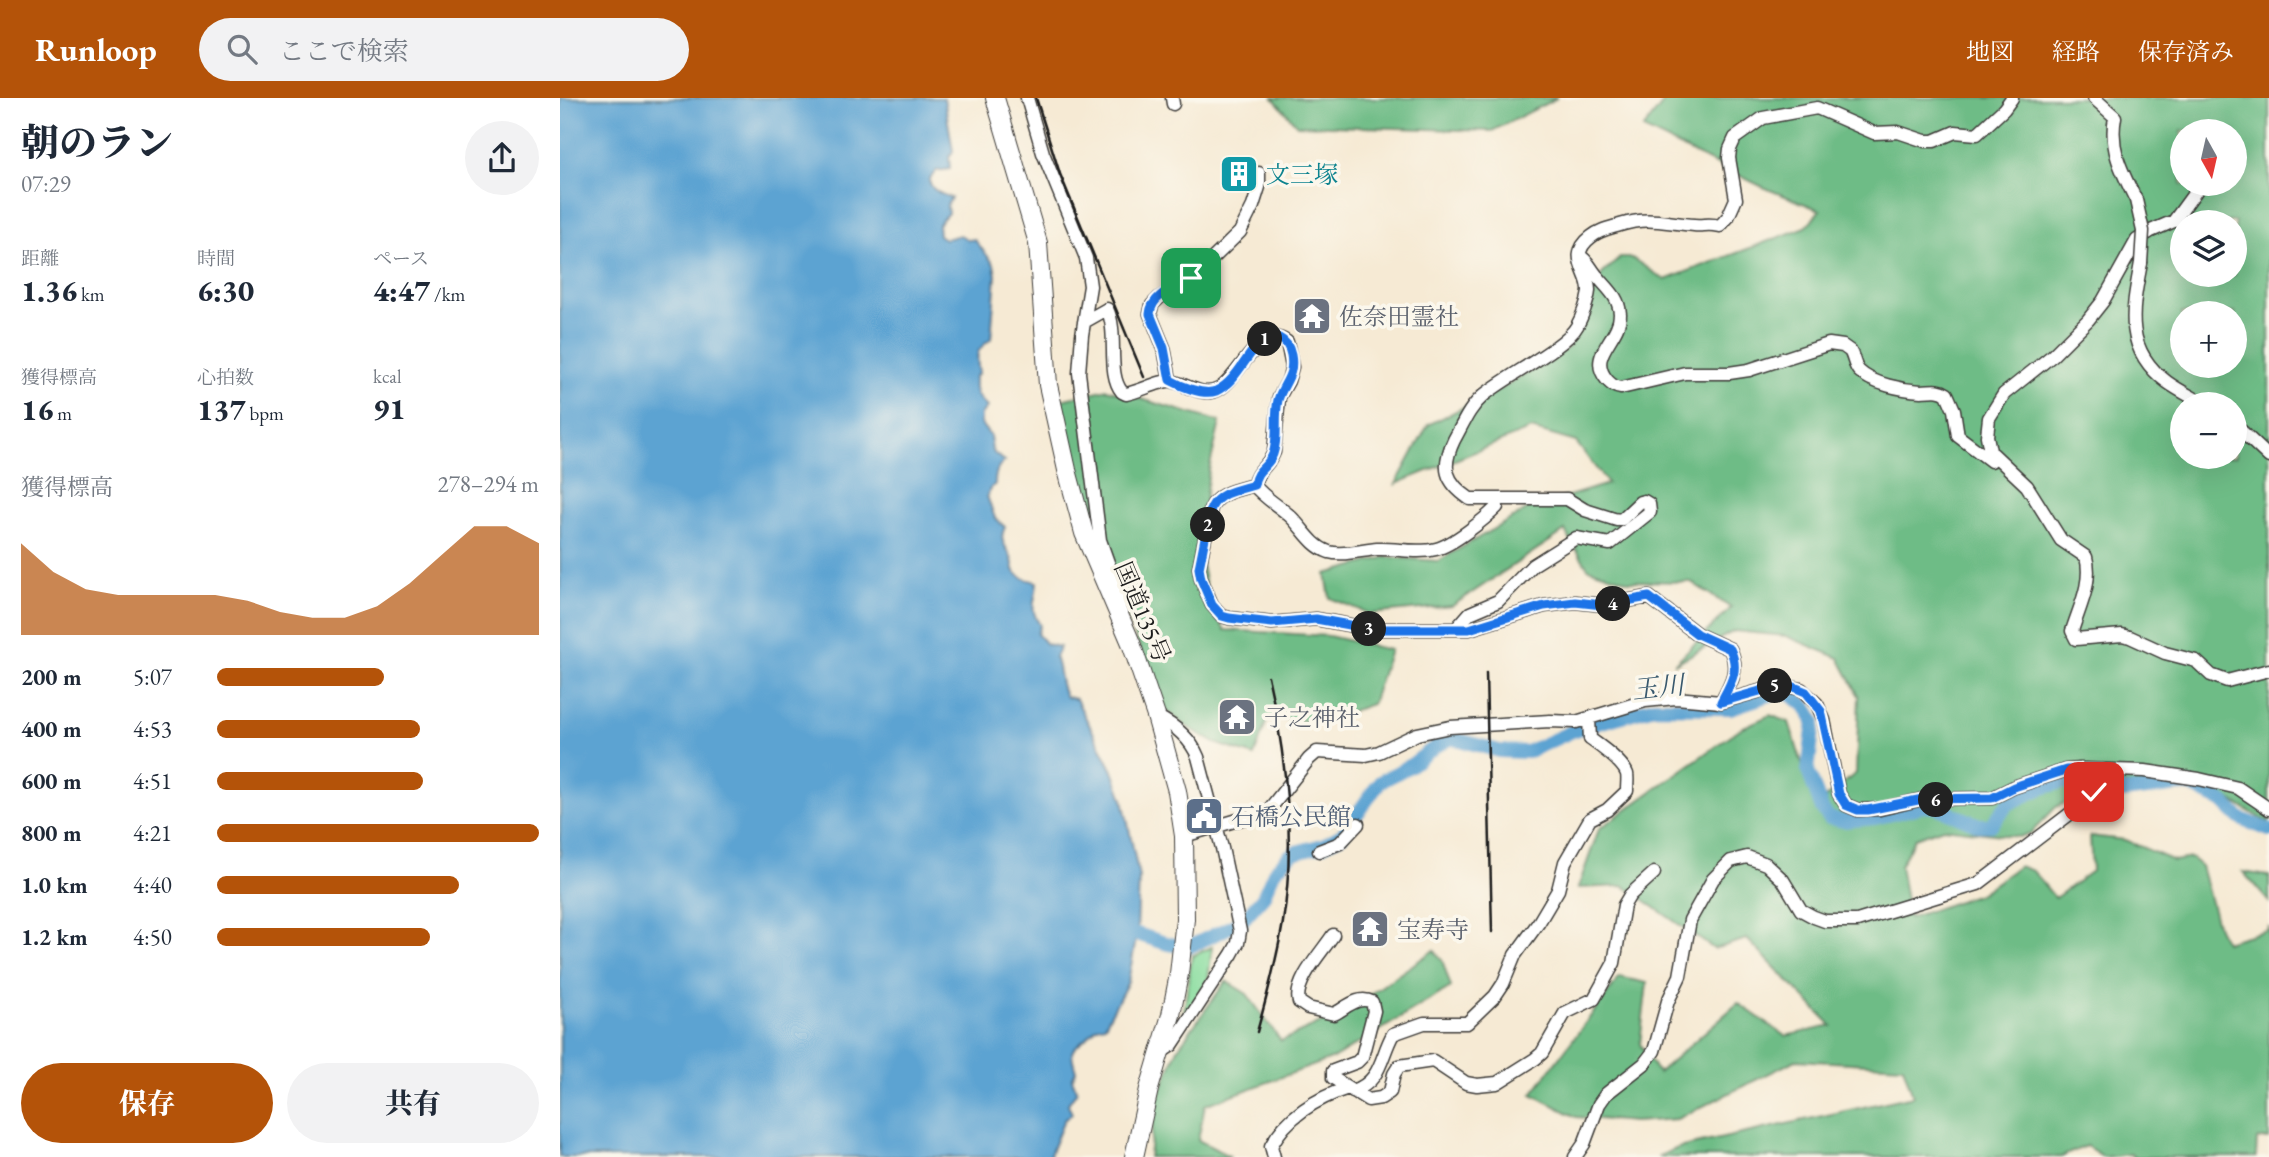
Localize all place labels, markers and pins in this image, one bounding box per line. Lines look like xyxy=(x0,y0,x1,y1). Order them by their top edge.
building icon: 文三塚 xyxy=(1218,153,1260,195)
place label: 文三塚 xyxy=(1266,159,1338,190)
pin xyxy=(1161,248,1221,308)
temple icon: 佐奈田霊社 xyxy=(1291,295,1333,337)
place label: 佐奈田霊社 xyxy=(1339,301,1459,332)
pin: 1 xyxy=(1248,322,1282,356)
pin: 2 xyxy=(1190,508,1226,542)
pin: 4 xyxy=(1596,587,1630,622)
pin: 3 xyxy=(1352,612,1386,646)
pin: 5 xyxy=(1758,668,1792,704)
temple icon: 子之神社 xyxy=(1216,696,1258,738)
place label: 子之神社 xyxy=(1264,702,1360,733)
pin xyxy=(2064,762,2124,822)
pin: 6 xyxy=(1918,782,1954,818)
public building icon: 石橋公民館 xyxy=(1183,795,1225,837)
place label: 石橋公民館 xyxy=(1231,801,1351,832)
temple icon: 宝寿寺 xyxy=(1349,908,1391,950)
place label: 宝寿寺 xyxy=(1397,914,1469,945)

